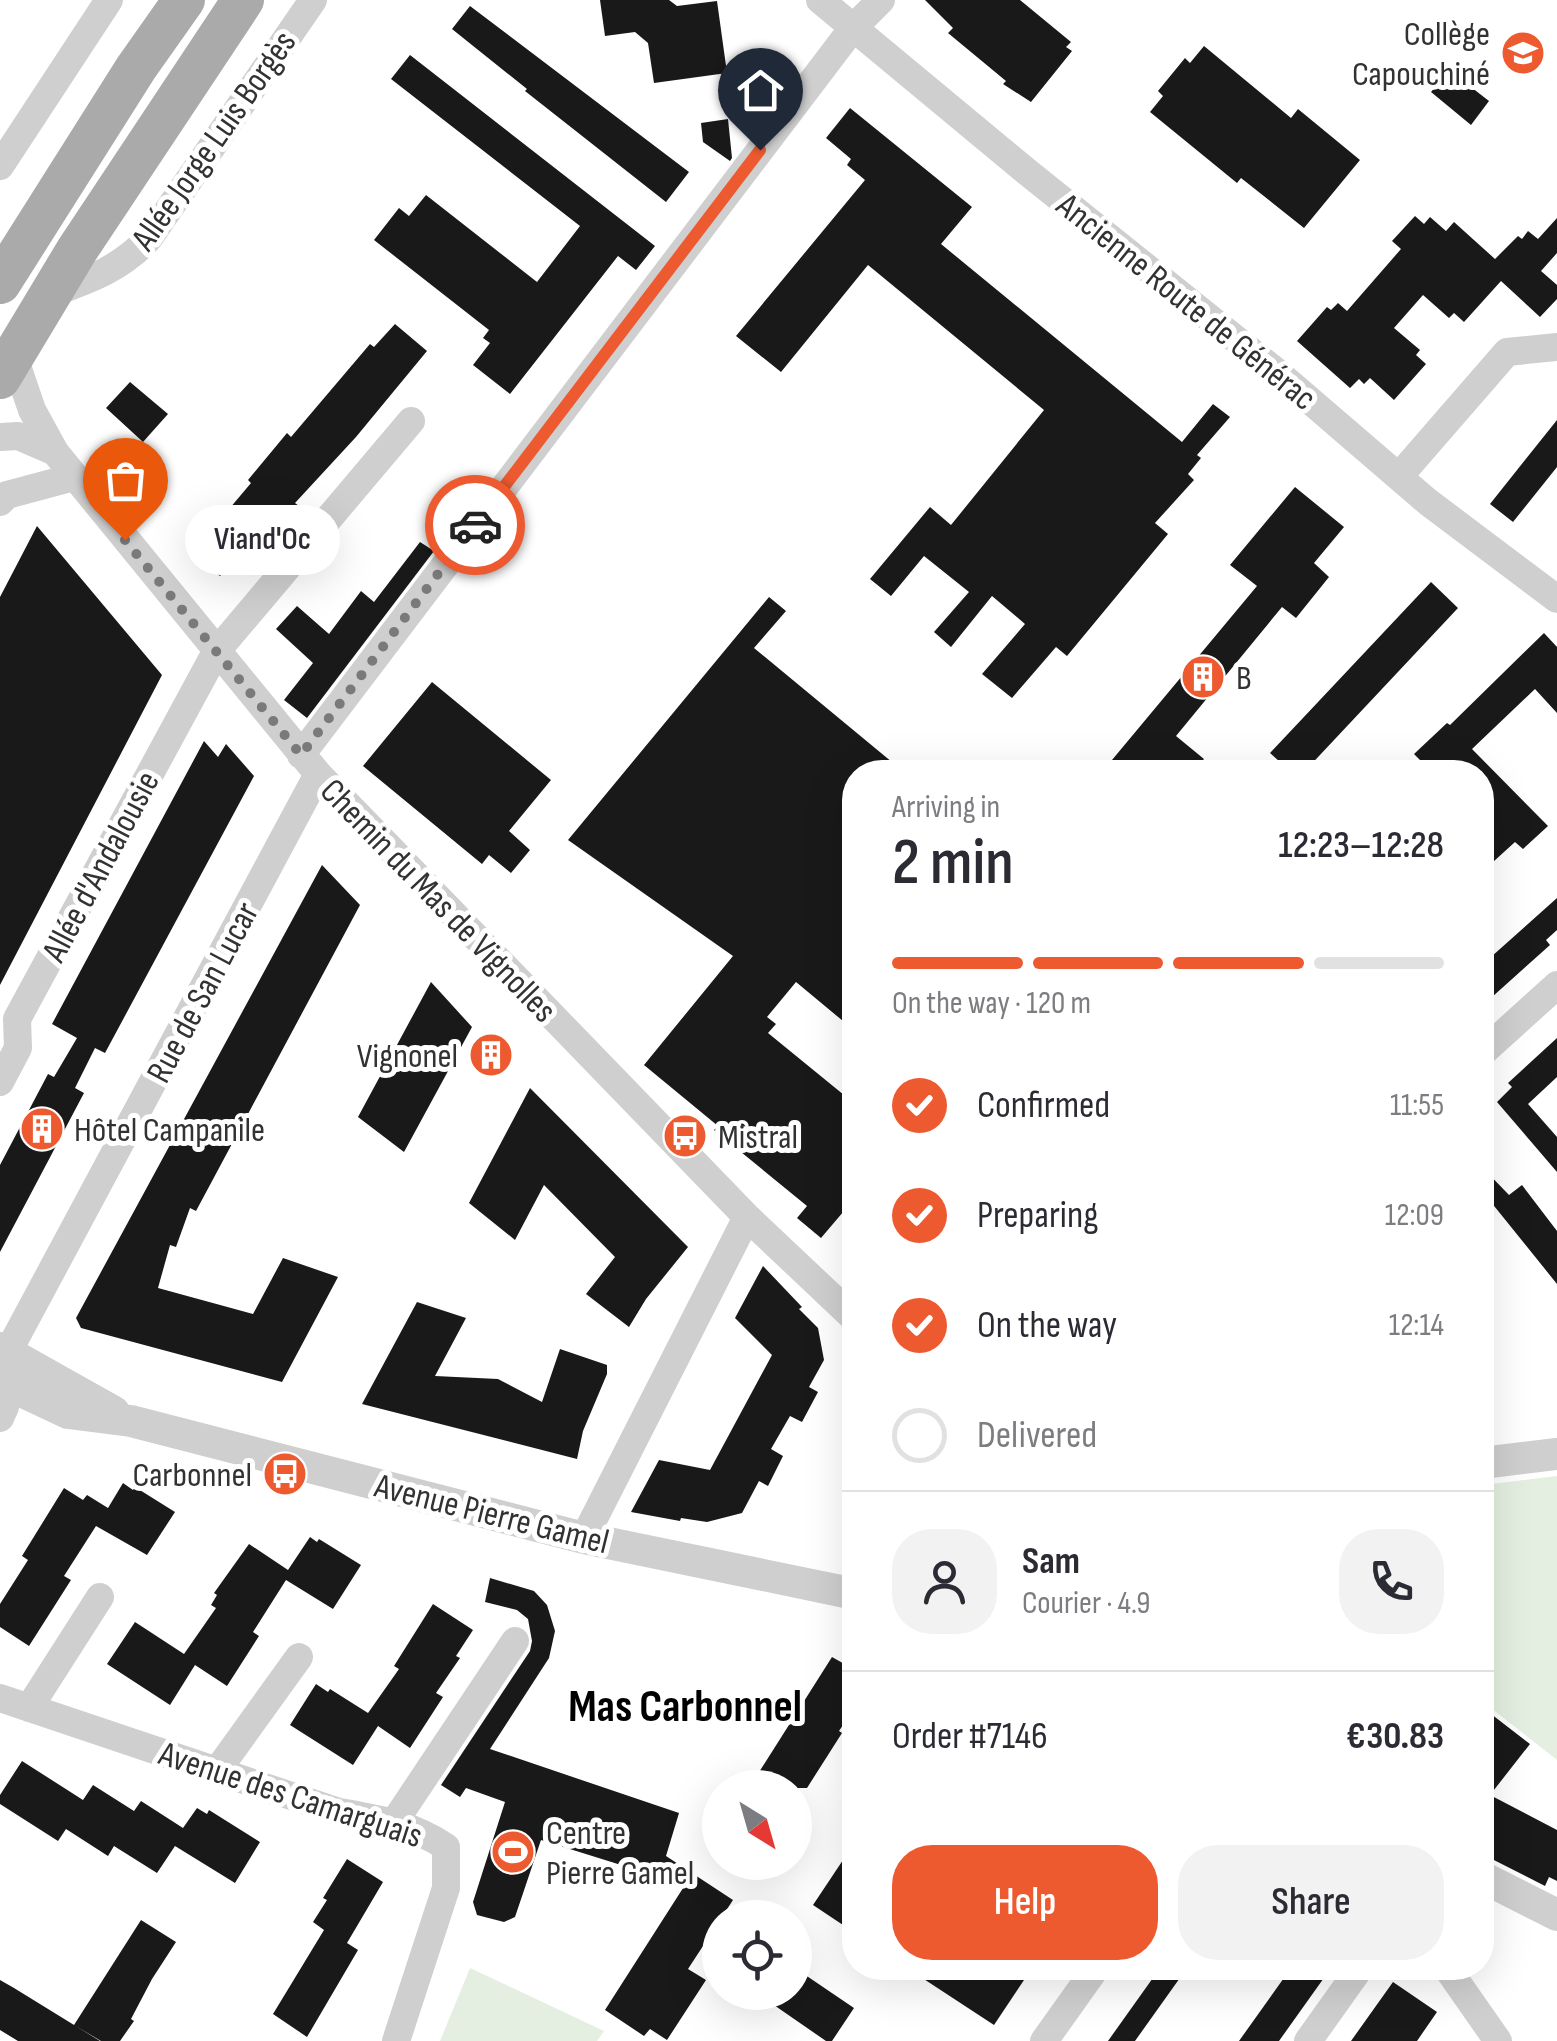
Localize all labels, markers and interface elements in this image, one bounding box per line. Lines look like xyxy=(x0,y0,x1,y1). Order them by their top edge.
place label: Collège Capouchiné xyxy=(1352,13,1490,96)
street label: Allée Jorge Luis Borgès xyxy=(122,23,306,260)
school or university icon: Collège Capouchiné xyxy=(1500,30,1546,76)
pin xyxy=(718,48,803,151)
icon: home xyxy=(733,63,788,118)
street label: Ancienne Route de Générac xyxy=(1047,184,1325,420)
pin xyxy=(83,438,168,541)
icon: bag xyxy=(98,453,153,508)
courier xyxy=(425,475,525,575)
icon: car xyxy=(448,498,503,553)
callout: Viand'Oc xyxy=(185,505,340,575)
text: Viand'Oc xyxy=(214,520,311,559)
building icon: B xyxy=(1180,654,1226,700)
place label: B xyxy=(1236,657,1252,700)
street label: Allée d'Andalousie xyxy=(33,764,170,970)
street label: Chemin du Mas de Vignolles xyxy=(310,770,565,1032)
text: Arriving in xyxy=(892,788,1000,827)
text: 12:23–12:28 xyxy=(1278,823,1444,868)
text: 2 min xyxy=(892,825,1014,903)
street label: Rue de San Lucar xyxy=(138,895,269,1090)
text: On the way · 120 m xyxy=(892,984,1091,1023)
building icon: Vignonel xyxy=(468,1032,514,1078)
place label: Vignonel xyxy=(357,1035,458,1078)
icon: check xyxy=(892,1078,947,1133)
text: Confirmed xyxy=(977,1083,1110,1128)
text: 11:55 xyxy=(1390,1086,1444,1125)
building icon: Hôtel Campanile xyxy=(19,1106,65,1152)
place label: Hôtel Campanile xyxy=(74,1109,265,1152)
bus stop icon: Mistral xyxy=(662,1113,708,1159)
place label: Mistral xyxy=(718,1116,798,1159)
icon: check xyxy=(892,1188,947,1243)
text: Preparing xyxy=(977,1193,1098,1238)
text: 12:09 xyxy=(1385,1196,1444,1235)
icon: check xyxy=(892,1298,947,1353)
text: On the way xyxy=(977,1303,1117,1348)
text: 12:14 xyxy=(1389,1306,1444,1345)
text: Delivered xyxy=(977,1413,1097,1458)
bus stop icon: Carbonnel xyxy=(262,1451,308,1497)
place label: Carbonnel xyxy=(133,1454,252,1497)
street label: Avenue Pierre Gamel xyxy=(369,1464,613,1564)
button: person xyxy=(892,1529,997,1634)
button: phone xyxy=(1339,1529,1444,1634)
text: Sam xyxy=(1022,1539,1080,1584)
text: Courier · 4.9 xyxy=(1022,1584,1150,1623)
district label: Mas Carbonnel xyxy=(568,1680,802,1735)
text: Order #7146 xyxy=(892,1714,1048,1759)
text: €30.83 xyxy=(1346,1714,1444,1759)
street label: Avenue des Camarguais xyxy=(153,1732,427,1858)
north arrow xyxy=(702,1770,812,1880)
map controls xyxy=(702,1770,812,2010)
place label: Centre Pierre Gamel xyxy=(546,1812,694,1895)
sports icon: Centre Pierre Gamel xyxy=(490,1829,536,1875)
button: Help xyxy=(892,1845,1158,1960)
button: Share xyxy=(1178,1845,1444,1960)
button: locate xyxy=(702,1900,812,2010)

